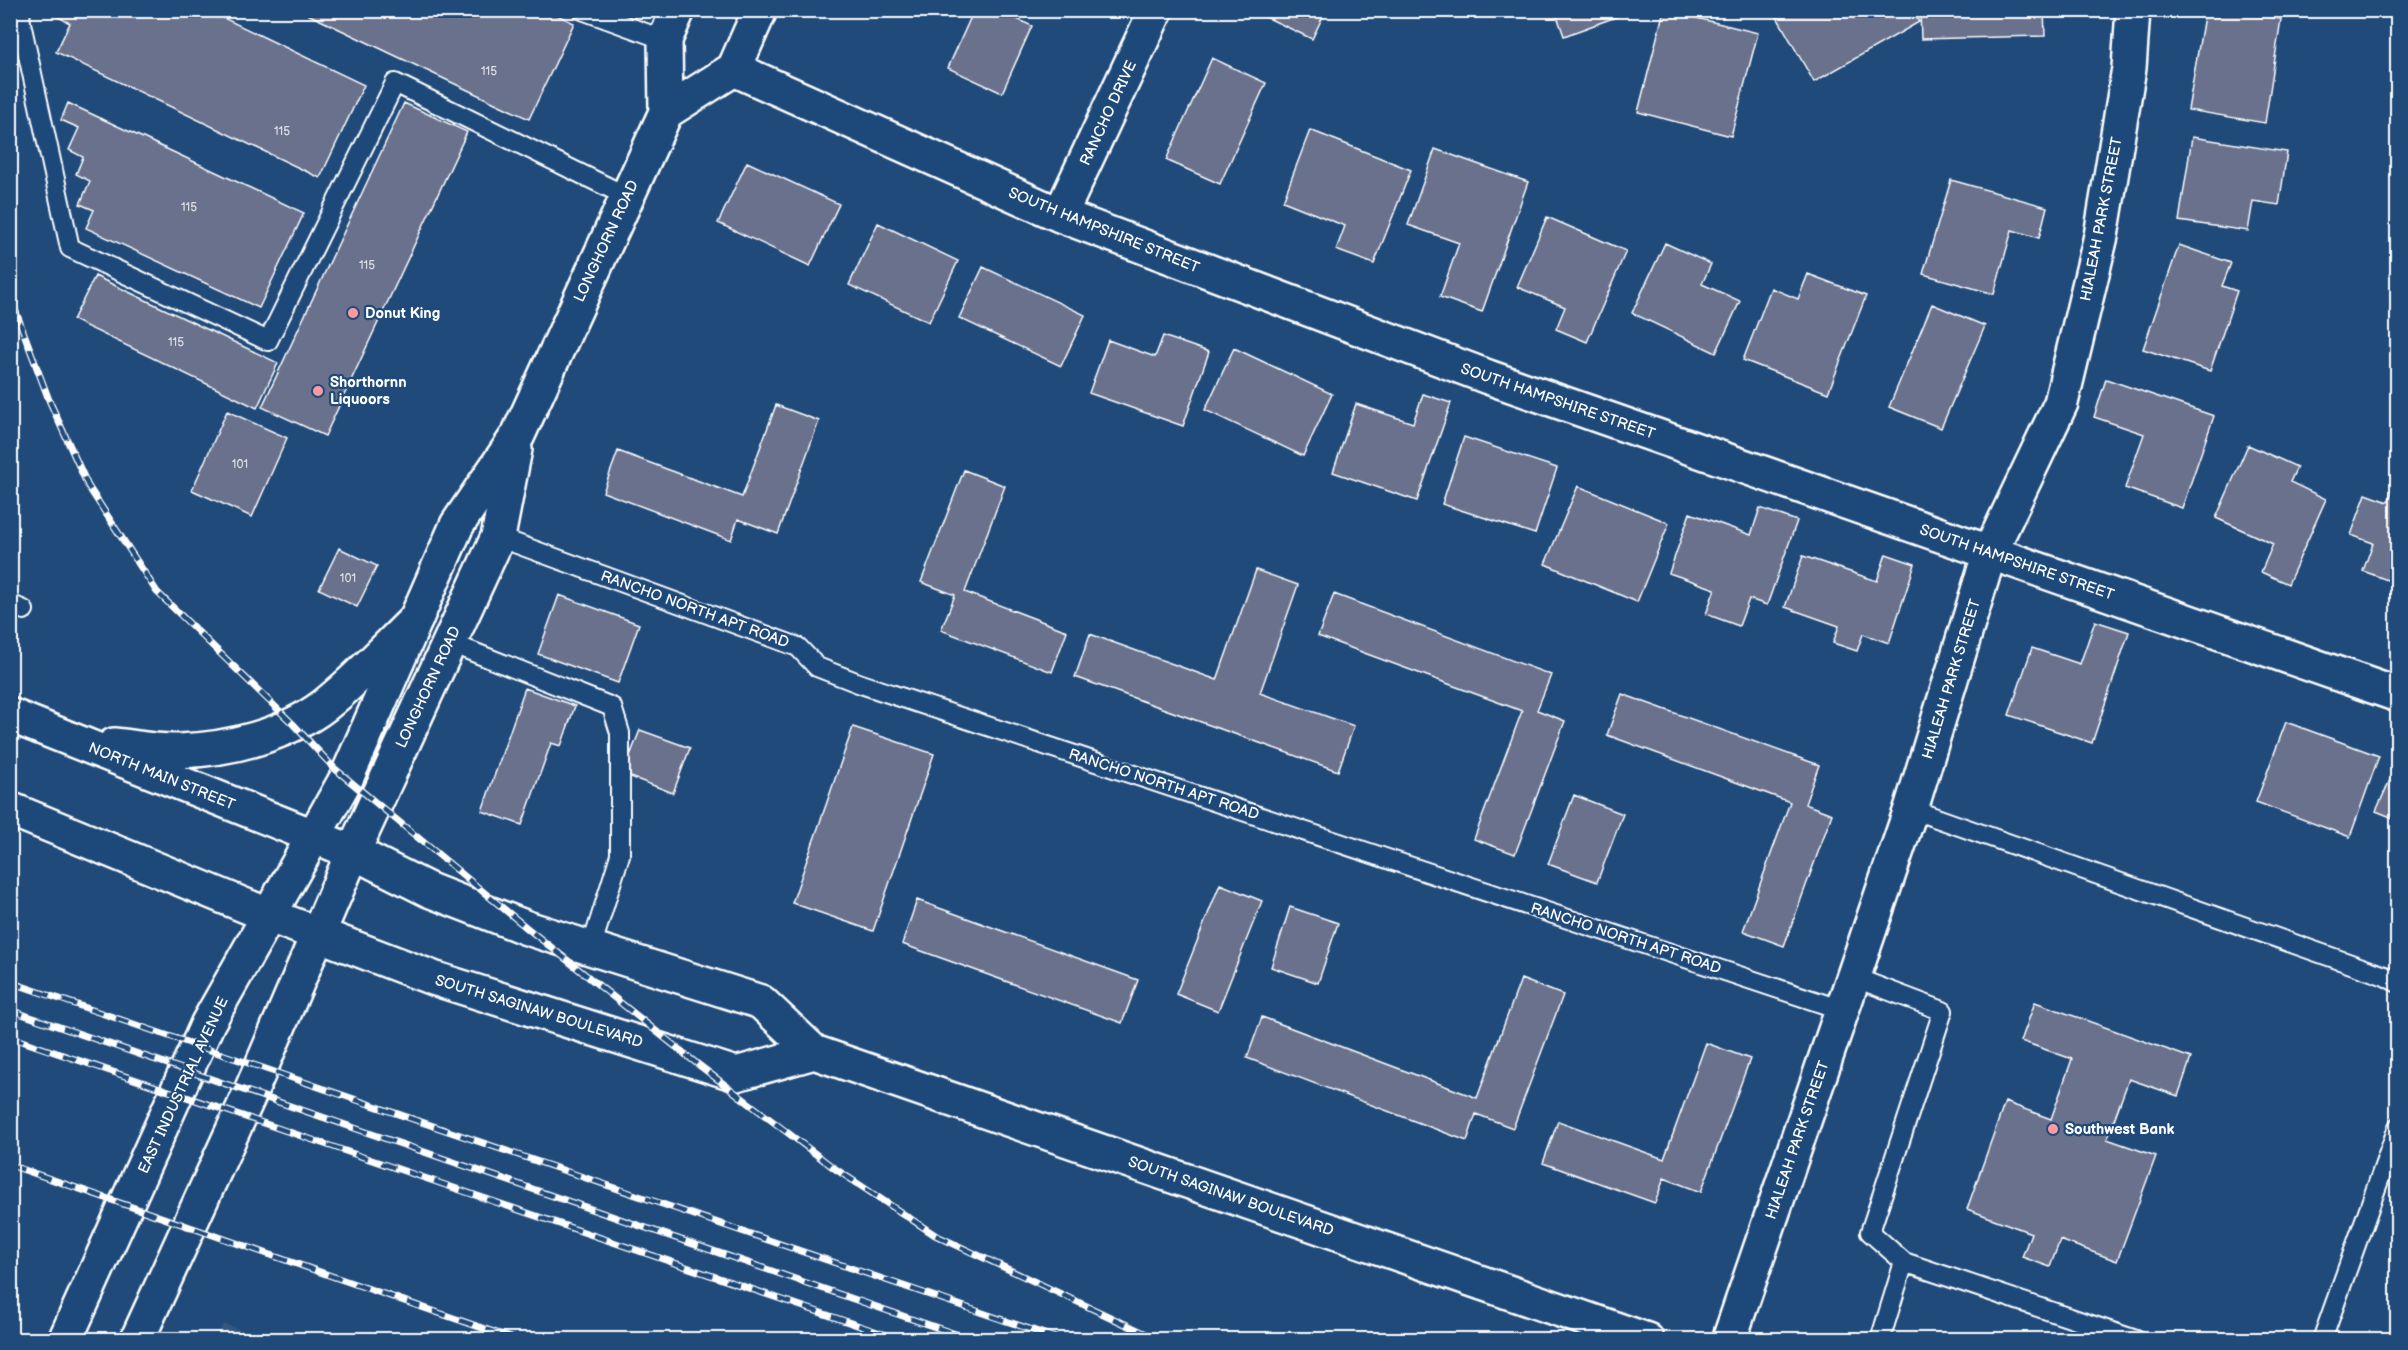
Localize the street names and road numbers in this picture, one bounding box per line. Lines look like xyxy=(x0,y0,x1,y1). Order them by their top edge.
street label: RANCHO DRIVE xyxy=(1076,58,1141,169)
street label: HIALEAH PARK STREET xyxy=(2076,136,2127,303)
street label: LONGHORN ROAD xyxy=(570,177,643,305)
street label: SOUTH HAMPSHIRE STREET xyxy=(1006,183,1202,278)
street label: SOUTH HAMPSHIRE STREET xyxy=(1458,359,1658,444)
street label: SOUTH HAMPSHIRE STREET xyxy=(1917,520,2117,605)
street label: RANCHO NORTH APT ROAD xyxy=(598,567,792,652)
street label: HIALEAH PARK STREET xyxy=(1918,597,1985,762)
street label: LONGHORN ROAD xyxy=(392,623,465,751)
street label: NORTH MAIN STREET xyxy=(86,738,238,815)
street label: RANCHO NORTH APT ROAD xyxy=(1066,745,1261,824)
street label: RANCHO NORTH APT ROAD xyxy=(1528,899,1723,978)
street label: SOUTH SAGINAW BOULEVARD xyxy=(433,971,645,1052)
street label: EAST INDUSTRIAL AVENUE xyxy=(134,994,233,1177)
street label: HIALEAH PARK STREET xyxy=(1761,1058,1834,1222)
street label: SOUTH SAGINAW BOULEVARD xyxy=(1126,1152,1336,1241)

